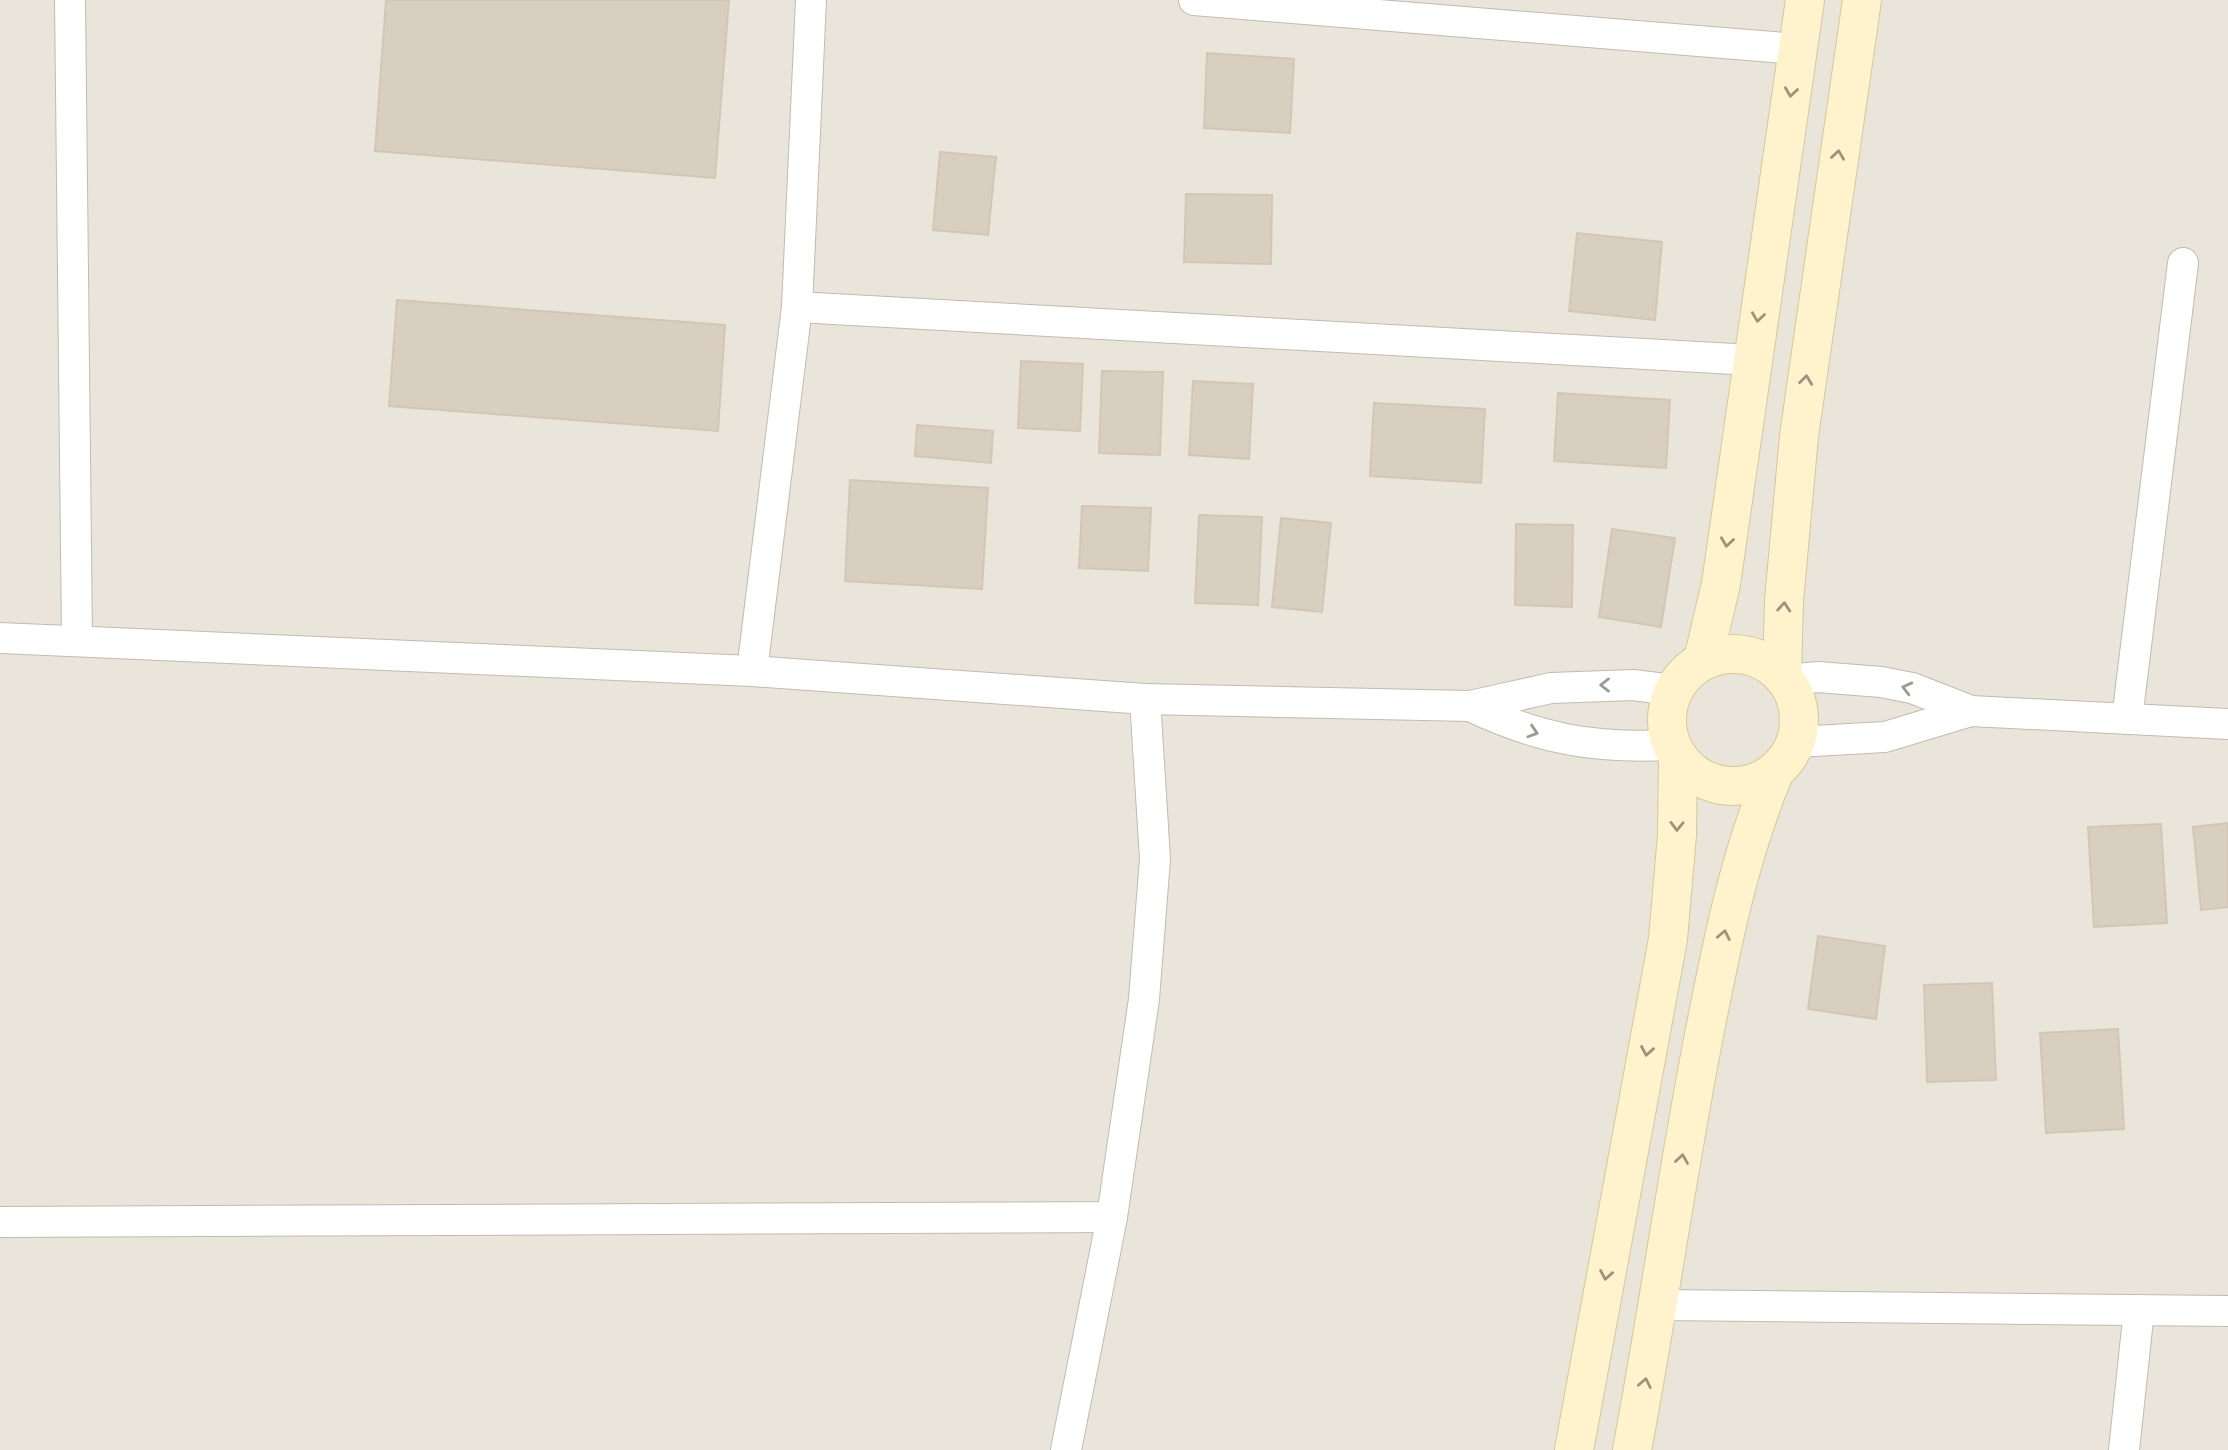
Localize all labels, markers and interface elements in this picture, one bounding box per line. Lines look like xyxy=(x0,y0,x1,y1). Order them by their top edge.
one-way arrow xyxy=(1783,86,1798,98)
one-way arrow xyxy=(1830,149,1845,161)
one-way arrow xyxy=(1751,311,1766,323)
one-way arrow xyxy=(1799,375,1814,386)
one-way arrow xyxy=(1719,536,1734,548)
one-way arrow xyxy=(1776,601,1791,612)
one-way arrow xyxy=(1600,677,1610,693)
one-way arrow xyxy=(1901,682,1913,696)
one-way arrow xyxy=(1527,724,1539,738)
one-way arrow xyxy=(1669,821,1685,831)
one-way arrow xyxy=(1715,929,1730,941)
one-way arrow xyxy=(1640,1045,1655,1057)
one-way arrow xyxy=(1674,1153,1689,1165)
one-way arrow xyxy=(1599,1269,1614,1281)
one-way arrow xyxy=(1636,1377,1651,1389)

